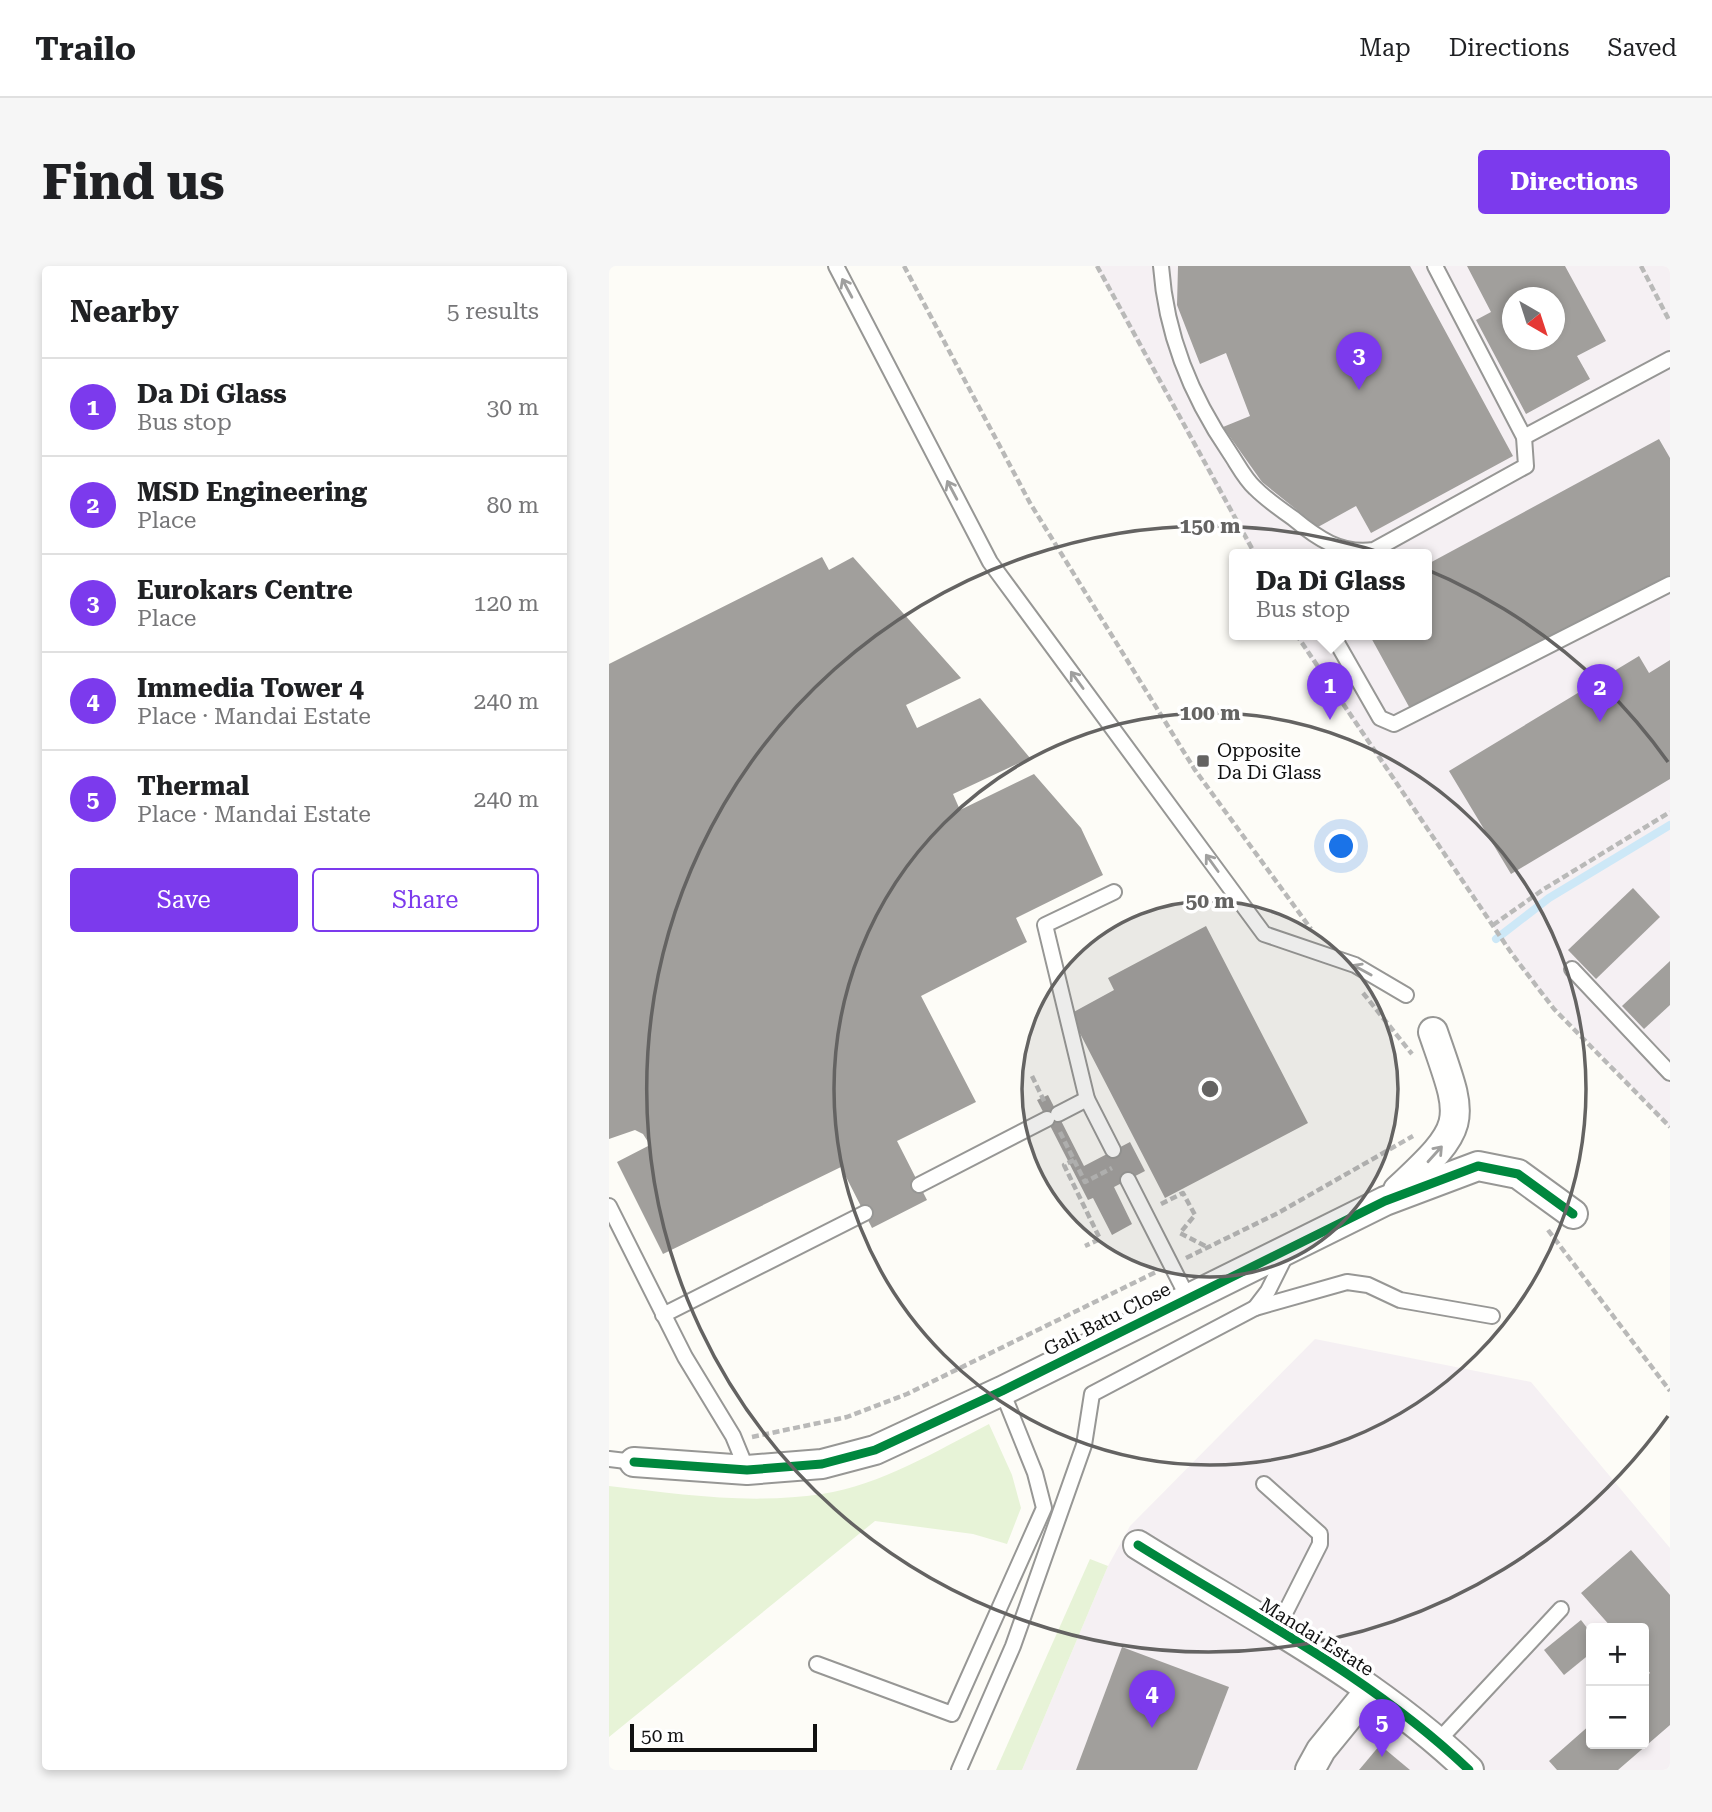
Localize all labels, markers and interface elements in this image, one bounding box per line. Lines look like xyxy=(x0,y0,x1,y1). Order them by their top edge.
text: Trailo xyxy=(35,29,136,68)
text: Map xyxy=(1359,34,1411,62)
text: Directions xyxy=(1449,34,1569,62)
text: Saved xyxy=(1607,34,1677,62)
button: Directions xyxy=(1478,150,1670,214)
text: Find us xyxy=(42,154,225,211)
one-way arrow xyxy=(840,279,854,299)
north arrow xyxy=(1502,287,1565,350)
text: Nearby xyxy=(70,294,179,329)
text: 5 results xyxy=(447,298,539,325)
pin: 3 xyxy=(1336,332,1382,390)
text: Da Di Glass xyxy=(137,379,287,409)
text: 1 xyxy=(87,394,99,421)
text: 30 m xyxy=(486,394,539,421)
text: Bus stop xyxy=(137,409,232,436)
text: MSD Engineering xyxy=(137,477,367,507)
one-way arrow xyxy=(945,480,959,501)
text: 2 xyxy=(87,492,99,519)
text: 80 m xyxy=(486,492,539,519)
text: Place xyxy=(137,507,196,534)
text: 150 m xyxy=(1180,514,1240,538)
popup xyxy=(1229,549,1432,640)
text: Da Di Glass xyxy=(1256,566,1405,596)
text: Eurokars Centre xyxy=(137,575,353,605)
text: 3 xyxy=(87,590,99,617)
text: 120 m xyxy=(474,590,539,617)
text: Bus stop xyxy=(1256,596,1350,623)
text: Place xyxy=(137,605,196,632)
pin: 1 xyxy=(1307,662,1353,720)
pin: 2 xyxy=(1577,664,1623,722)
one-way arrow xyxy=(1070,671,1084,690)
text: Immedia Tower 4 xyxy=(137,673,364,703)
text: 4 xyxy=(87,688,99,715)
text: 240 m xyxy=(474,688,539,715)
text: 100 m xyxy=(1180,701,1240,725)
text: Place · Mandai Estate xyxy=(137,703,371,730)
place label: Opposite Da Di Glass xyxy=(1217,739,1321,784)
marker: Opposite Da Di Glass xyxy=(1195,753,1211,769)
text: Thermal xyxy=(137,771,249,801)
text: 5 xyxy=(87,786,99,813)
text: 240 m xyxy=(474,786,539,813)
text: Place · Mandai Estate xyxy=(137,801,371,828)
your location xyxy=(1324,829,1358,863)
one-way arrow xyxy=(1205,854,1219,873)
button: Save xyxy=(70,868,298,932)
button: Share xyxy=(312,868,539,932)
text: 50 m xyxy=(1185,889,1235,913)
one-way arrow xyxy=(1352,963,1373,976)
centre of rings xyxy=(1198,1077,1222,1101)
one-way arrow xyxy=(1426,1146,1443,1163)
street label: Gali Batu Close xyxy=(1040,1277,1174,1361)
street label: Mandai Estate xyxy=(1256,1593,1378,1681)
map controls xyxy=(1586,1623,1649,1749)
button: + xyxy=(1586,1623,1649,1686)
pin: 4 xyxy=(1129,1670,1175,1728)
button: − xyxy=(1586,1686,1649,1749)
pin: 5 xyxy=(1359,1699,1405,1757)
scale bar xyxy=(630,1721,817,1753)
text: 50 m xyxy=(641,1724,684,1747)

